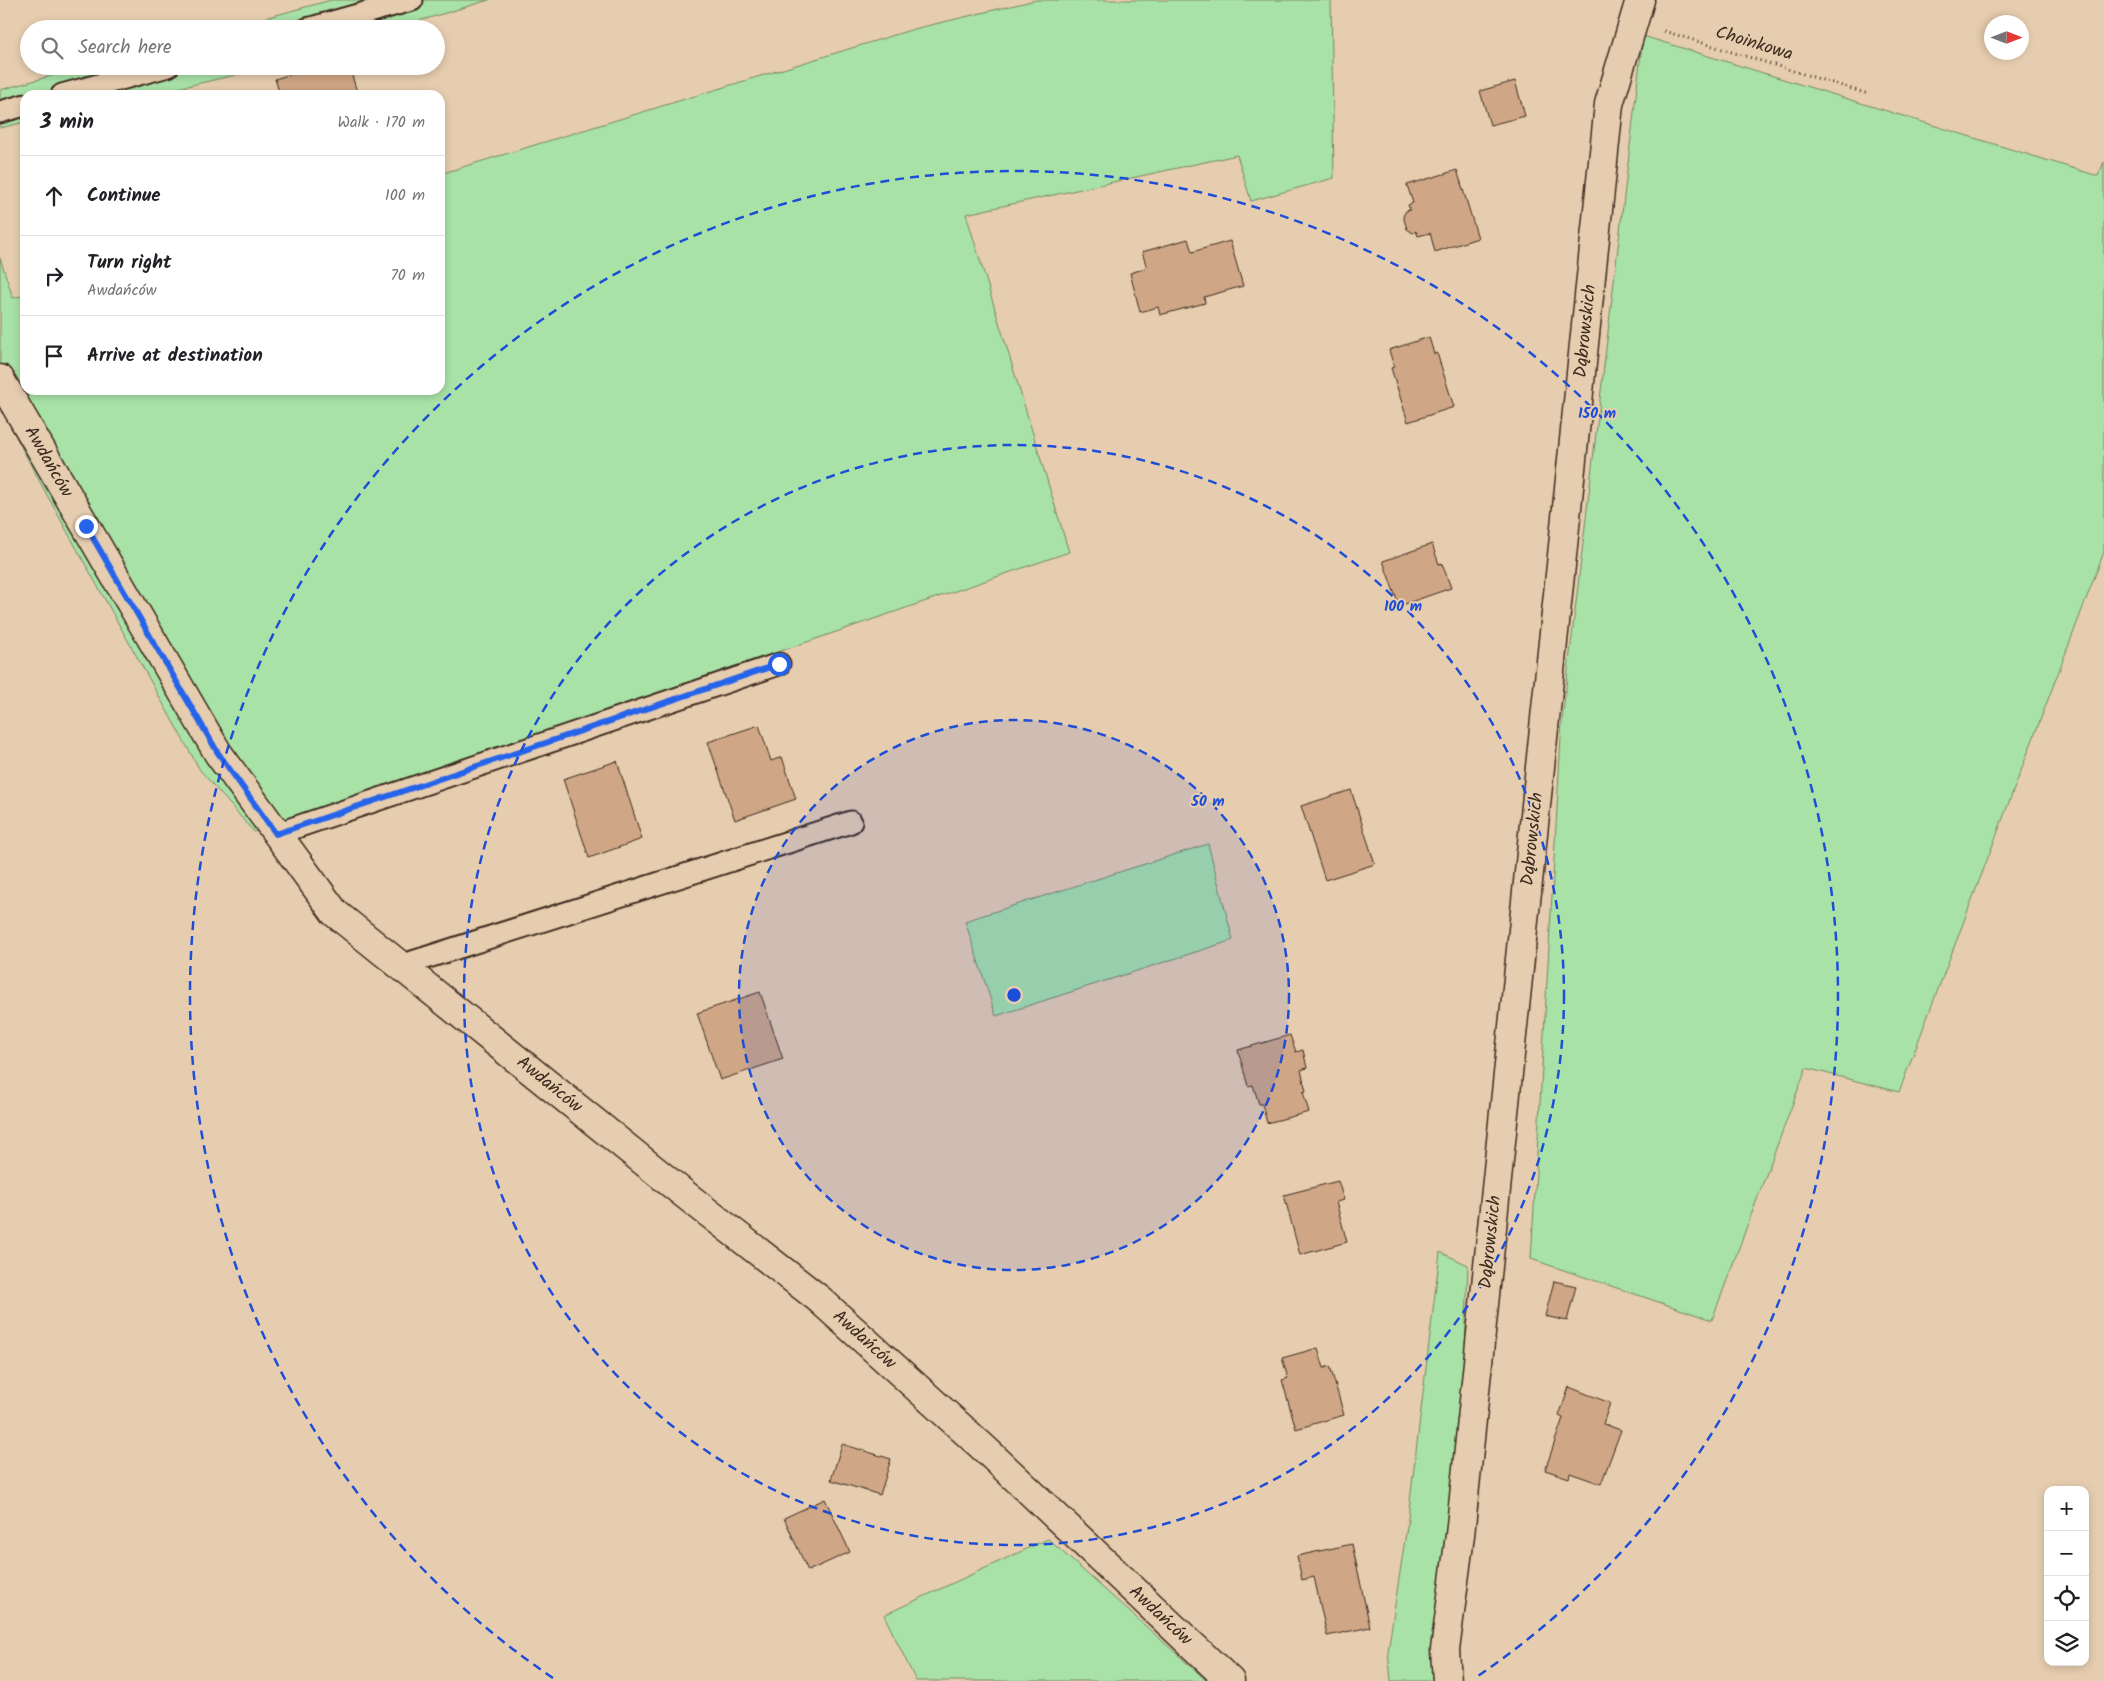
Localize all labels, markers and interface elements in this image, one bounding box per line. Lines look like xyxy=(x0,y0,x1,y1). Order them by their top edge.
north arrow xyxy=(1984,15,2029,60)
street label: Choinkowa xyxy=(1712,18,1796,70)
search box xyxy=(20,20,445,75)
text: Search here xyxy=(78,33,172,63)
icon: search xyxy=(38,34,66,62)
text: 3 min xyxy=(40,106,94,139)
text: Walk · 170 m xyxy=(337,110,425,135)
text: Continue xyxy=(87,181,160,211)
icon: ahead xyxy=(40,182,68,210)
text: 100 m xyxy=(385,183,425,208)
text: Turn right xyxy=(87,248,172,278)
icon: right xyxy=(40,262,68,290)
text: 70 m xyxy=(390,263,425,288)
text: Awdańców xyxy=(87,278,157,303)
street label: Dąbrowskich xyxy=(1567,283,1605,379)
text: Arrive at destination xyxy=(87,341,263,371)
icon: arrive xyxy=(40,342,68,370)
text: 150 m xyxy=(1578,402,1616,426)
street label: Awdańców xyxy=(16,421,81,504)
route end xyxy=(75,515,98,538)
text: 100 m xyxy=(1384,595,1422,619)
route start xyxy=(768,653,791,676)
text: 50 m xyxy=(1190,790,1225,814)
street label: Dąbrowskich xyxy=(1514,791,1552,887)
centre of rings xyxy=(1005,986,1023,1004)
street label: Awdańców xyxy=(509,1049,589,1121)
street label: Dąbrowskich xyxy=(1472,1194,1510,1290)
street label: Awdańców xyxy=(825,1303,903,1378)
map controls xyxy=(2044,1486,2089,1666)
button: + xyxy=(2044,1486,2089,1531)
button: − xyxy=(2044,1531,2089,1576)
button: locate xyxy=(2044,1576,2089,1621)
street label: Awdańców xyxy=(1121,1579,1199,1654)
button: layers xyxy=(2044,1621,2089,1666)

